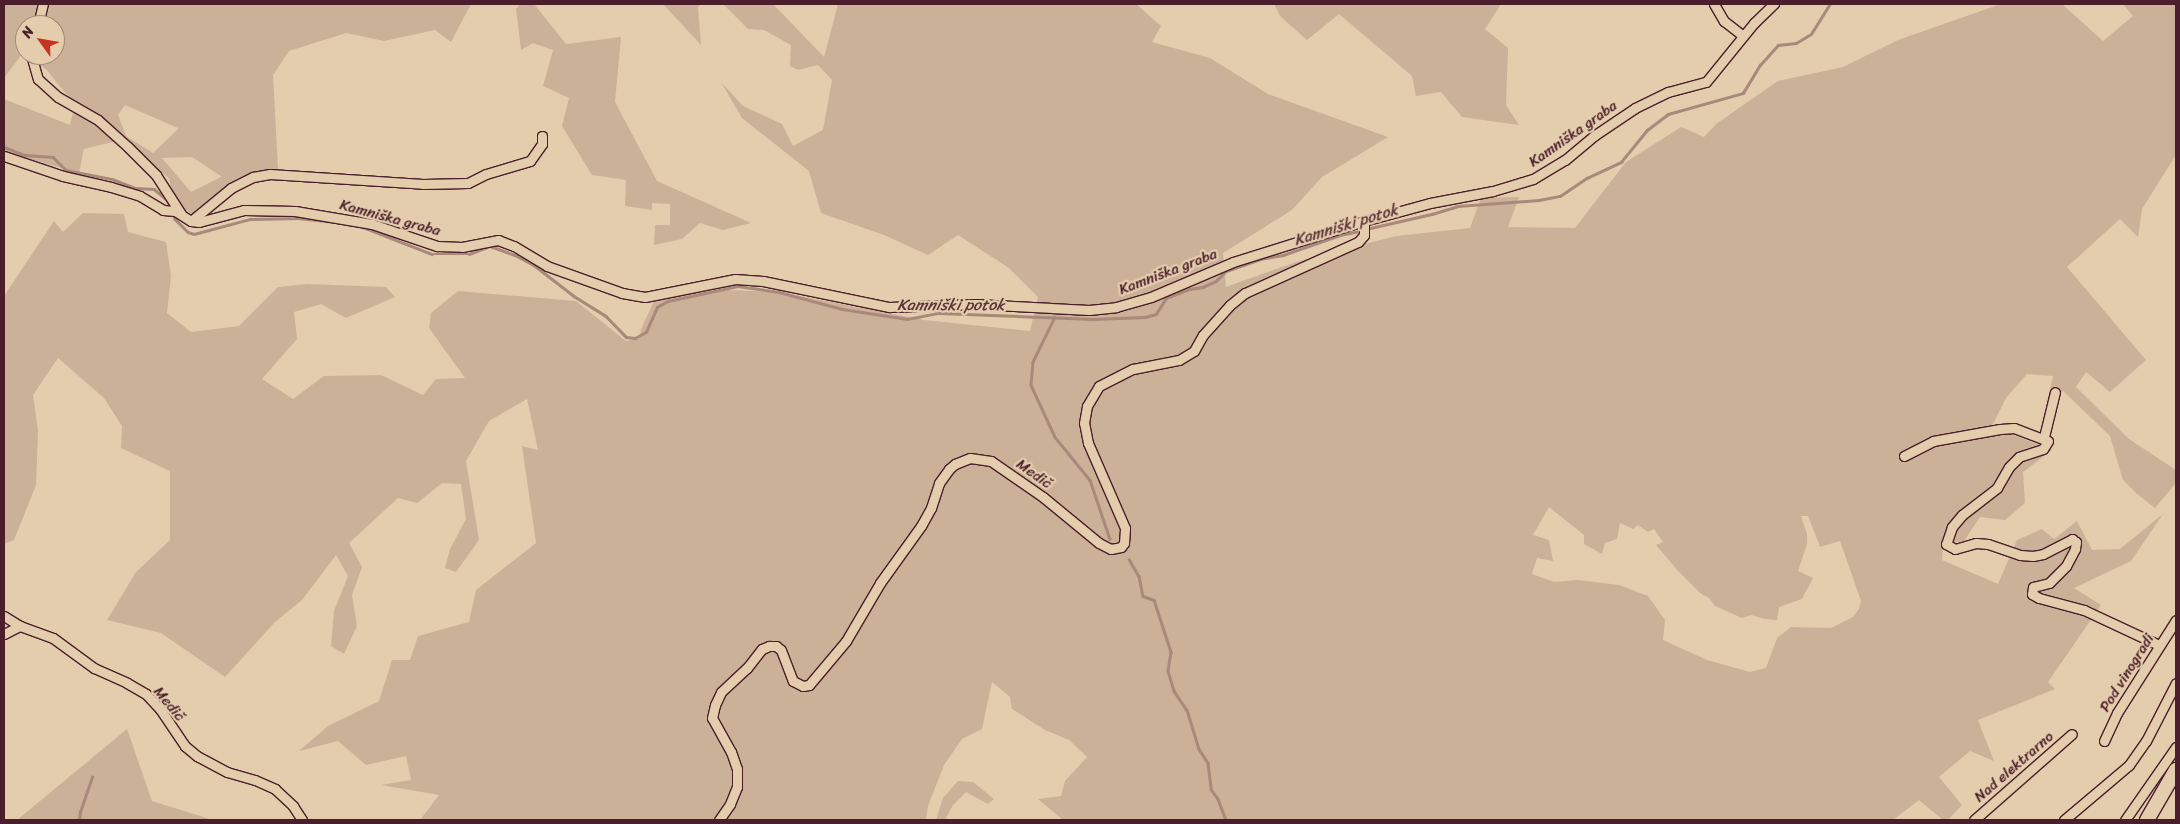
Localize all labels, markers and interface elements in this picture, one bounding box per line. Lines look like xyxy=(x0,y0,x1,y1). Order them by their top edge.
north arrow xyxy=(15,15,65,65)
text: N xyxy=(15,22,41,43)
street label: Kamniška graba xyxy=(1525,97,1621,171)
street label: Kamniška graba xyxy=(338,196,442,240)
water label: Kamniški potok xyxy=(1292,200,1400,250)
street label: Kamniška graba xyxy=(1116,245,1220,299)
water label: Kamniški potok xyxy=(897,295,1005,315)
street label: Medič xyxy=(1013,455,1055,493)
street label: Pod vinogradi xyxy=(2096,631,2158,715)
street label: Medič xyxy=(149,683,189,725)
street label: Nad elektrarno xyxy=(1971,728,2057,806)

